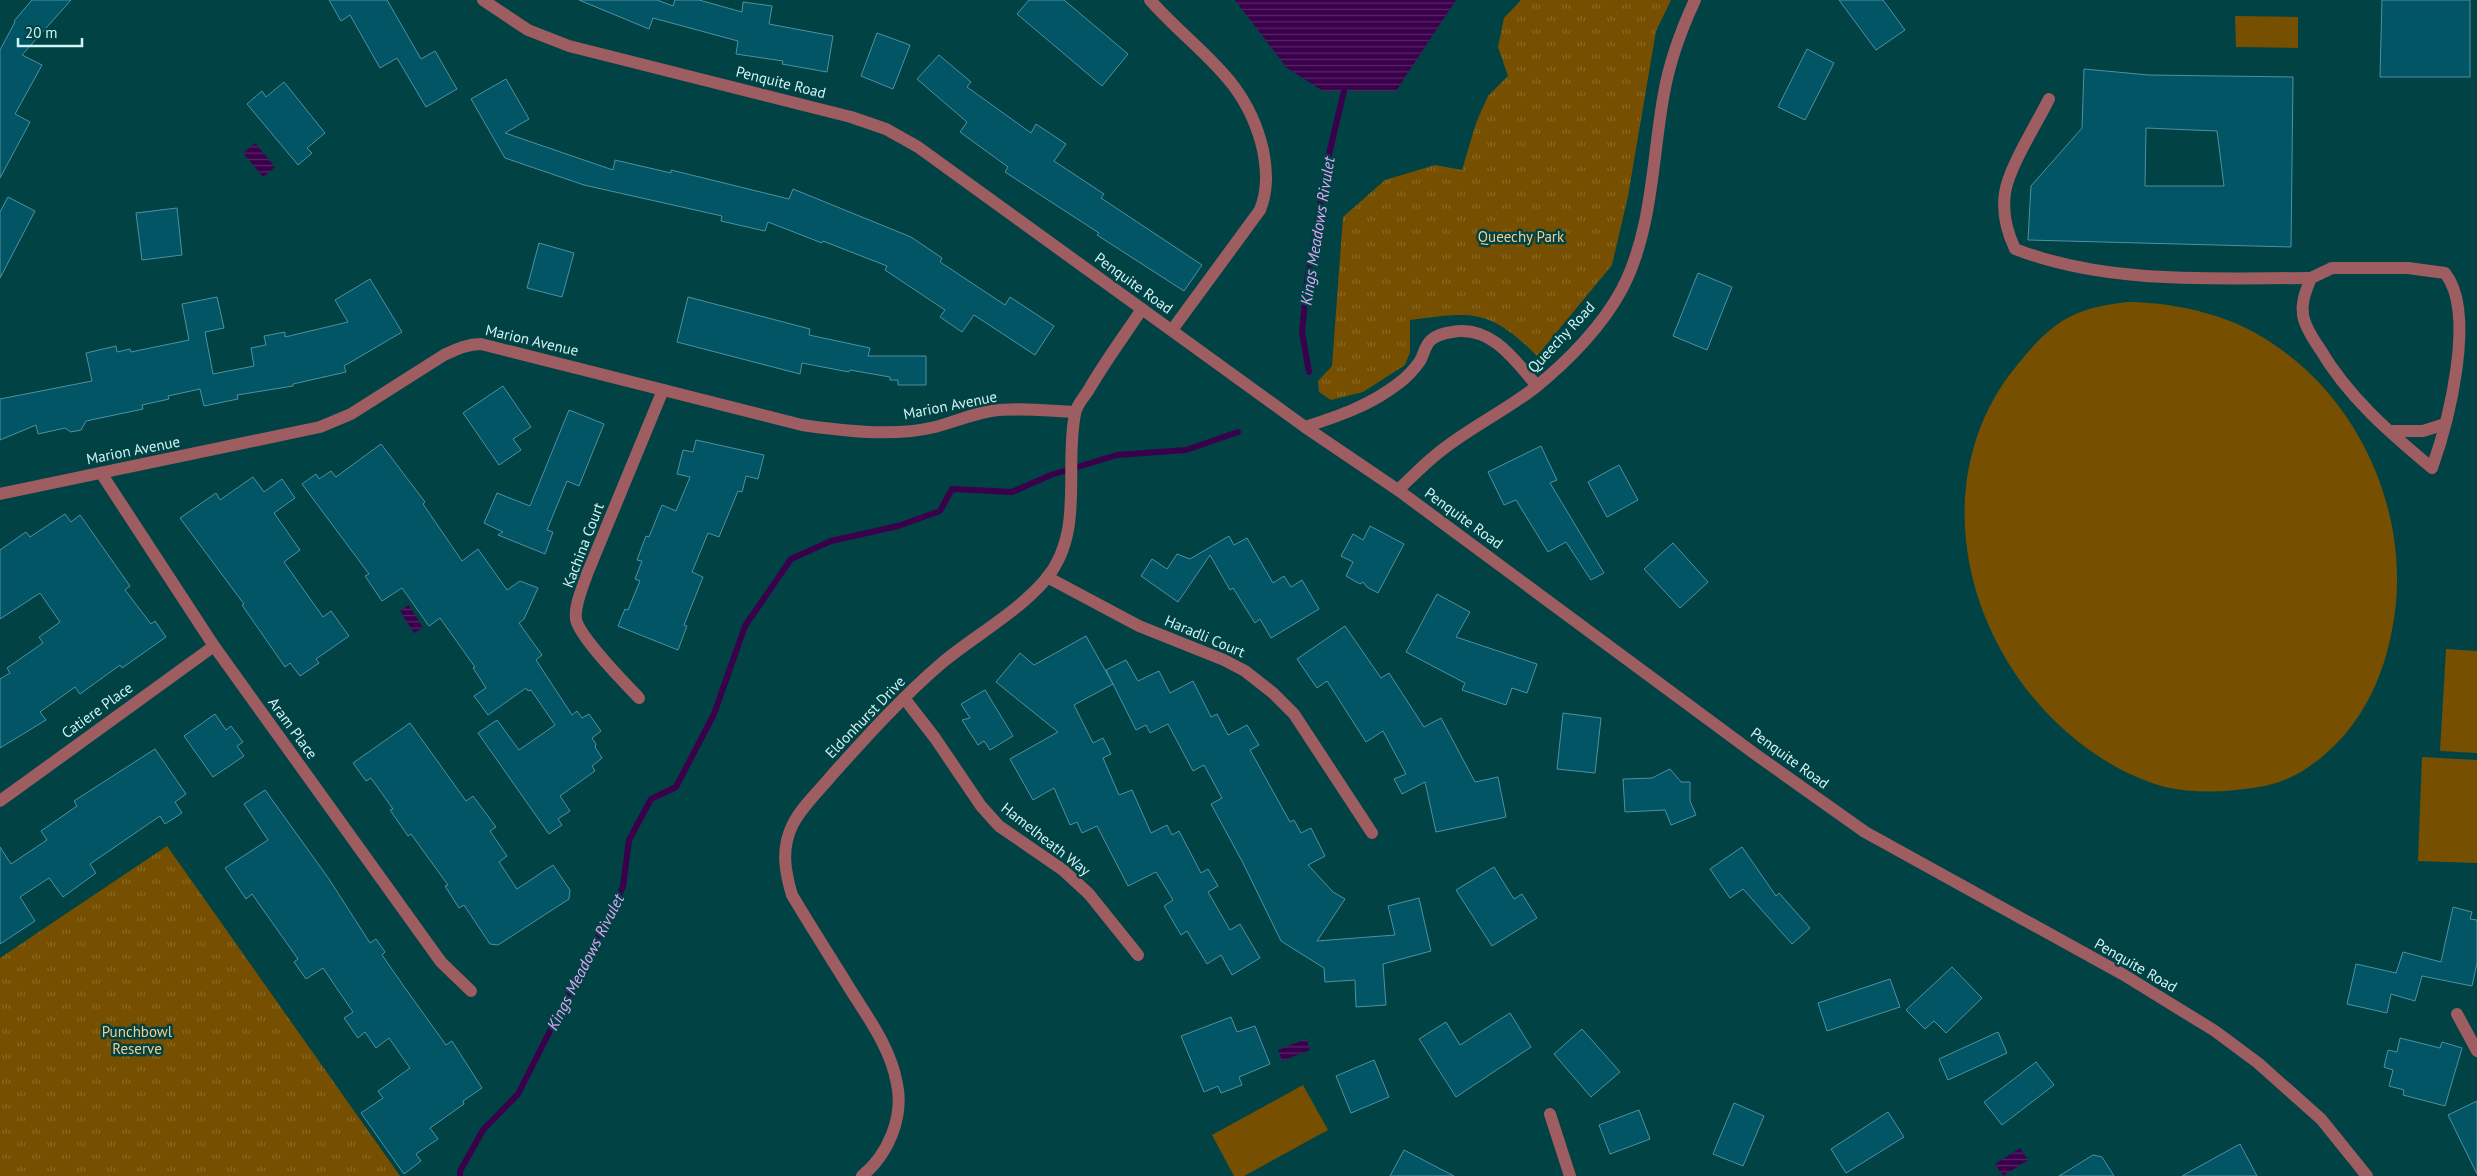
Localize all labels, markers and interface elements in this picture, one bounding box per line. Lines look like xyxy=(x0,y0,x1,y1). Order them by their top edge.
scale bar xyxy=(18,15,81,47)
text: 20 m xyxy=(25,23,58,42)
street label: Penquite Road xyxy=(734,62,828,102)
water label: Kings Meadows Rivulet xyxy=(1295,154,1339,307)
park label: Queechy Park xyxy=(1478,227,1565,246)
street label: Penquite Road xyxy=(1091,248,1177,318)
street label: Queechy Road xyxy=(1523,297,1599,377)
street label: Marion Avenue xyxy=(484,320,580,360)
street label: Marion Avenue xyxy=(902,387,998,423)
street label: Marion Avenue xyxy=(85,432,181,468)
street label: Penquite Road xyxy=(1421,483,1507,553)
street label: Kachina Court xyxy=(558,500,608,590)
street label: Haradli Court xyxy=(1162,611,1248,661)
street label: Eldonhurst Drive xyxy=(821,672,909,762)
street label: Catiere Place xyxy=(58,678,136,742)
street label: Aram Place xyxy=(264,693,322,763)
street label: Penquite Road xyxy=(1747,723,1833,793)
street label: Hamelheath Way xyxy=(998,798,1094,880)
water label: Kings Meadows Rivulet xyxy=(542,890,628,1033)
street label: Penquite Road xyxy=(2091,934,2181,996)
park label: Punchbowl Reserve xyxy=(102,1022,173,1058)

